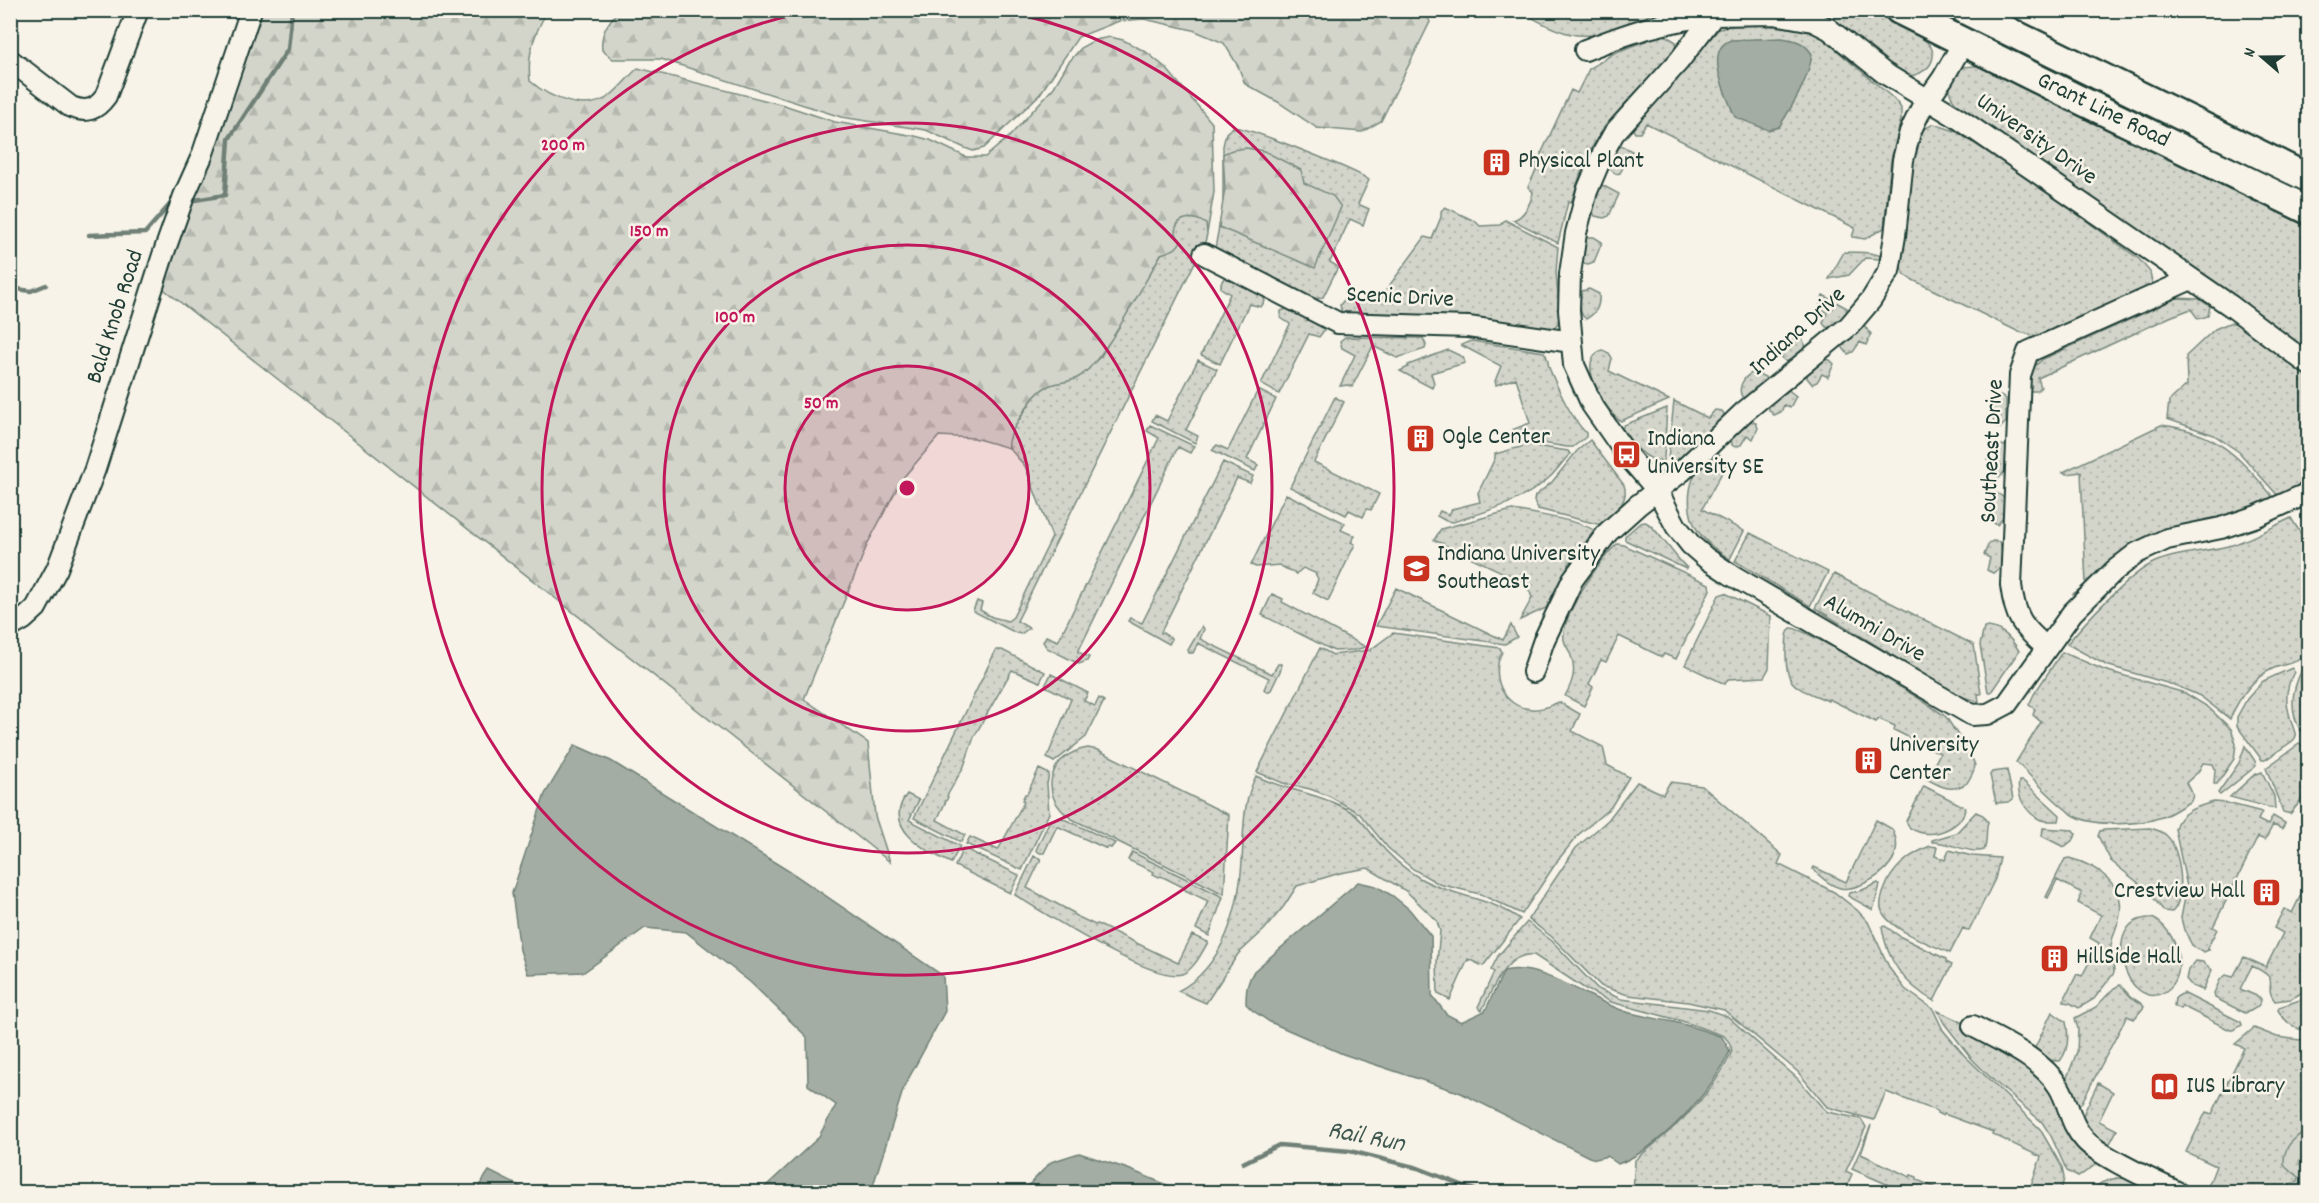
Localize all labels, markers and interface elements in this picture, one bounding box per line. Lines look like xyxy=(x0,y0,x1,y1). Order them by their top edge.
north arrow xyxy=(2232,27,2292,87)
text: N xyxy=(2238,45,2262,60)
street label: Grant Line Road xyxy=(2031,64,2175,158)
street label: University Drive xyxy=(1968,86,2104,194)
text: 200 m xyxy=(541,134,585,159)
place label: Physical Plant xyxy=(1518,145,1644,179)
building icon: Physical Plant xyxy=(1481,146,1513,178)
text: 150 m xyxy=(630,220,668,245)
street label: Bald Knob Road xyxy=(78,246,154,388)
street label: Scenic Drive xyxy=(1345,278,1455,318)
street label: Indiana Drive xyxy=(1742,279,1854,385)
text: 100 m xyxy=(715,306,755,331)
street label: Southeast Drive xyxy=(1972,378,2014,524)
text: 50 m xyxy=(804,392,838,417)
place label: Ogle Center xyxy=(1442,421,1550,455)
building icon: Ogle Center xyxy=(1405,422,1437,454)
place label: Indiana University SE xyxy=(1647,423,1764,485)
bus stop icon: Indiana University SE xyxy=(1610,438,1642,470)
centre of rings xyxy=(897,478,917,498)
place label: Indiana University Southeast xyxy=(1437,538,1601,600)
school or university icon: Indiana University Southeast xyxy=(1400,553,1432,585)
street label: Alumni Drive xyxy=(1817,586,1931,672)
place label: University Center xyxy=(1889,729,1980,791)
building icon: University Center xyxy=(1852,744,1884,776)
place label: Crestview Hall xyxy=(2114,875,2245,909)
building icon: Crestview Hall xyxy=(2250,876,2282,908)
place label: HillSide Hall xyxy=(2076,941,2182,975)
building icon: HillSide Hall xyxy=(2039,942,2071,974)
place label: IUS Library xyxy=(2186,1070,2286,1104)
library icon: IUS Library xyxy=(2149,1071,2181,1103)
water label: Rail Run xyxy=(1324,1112,1409,1164)

